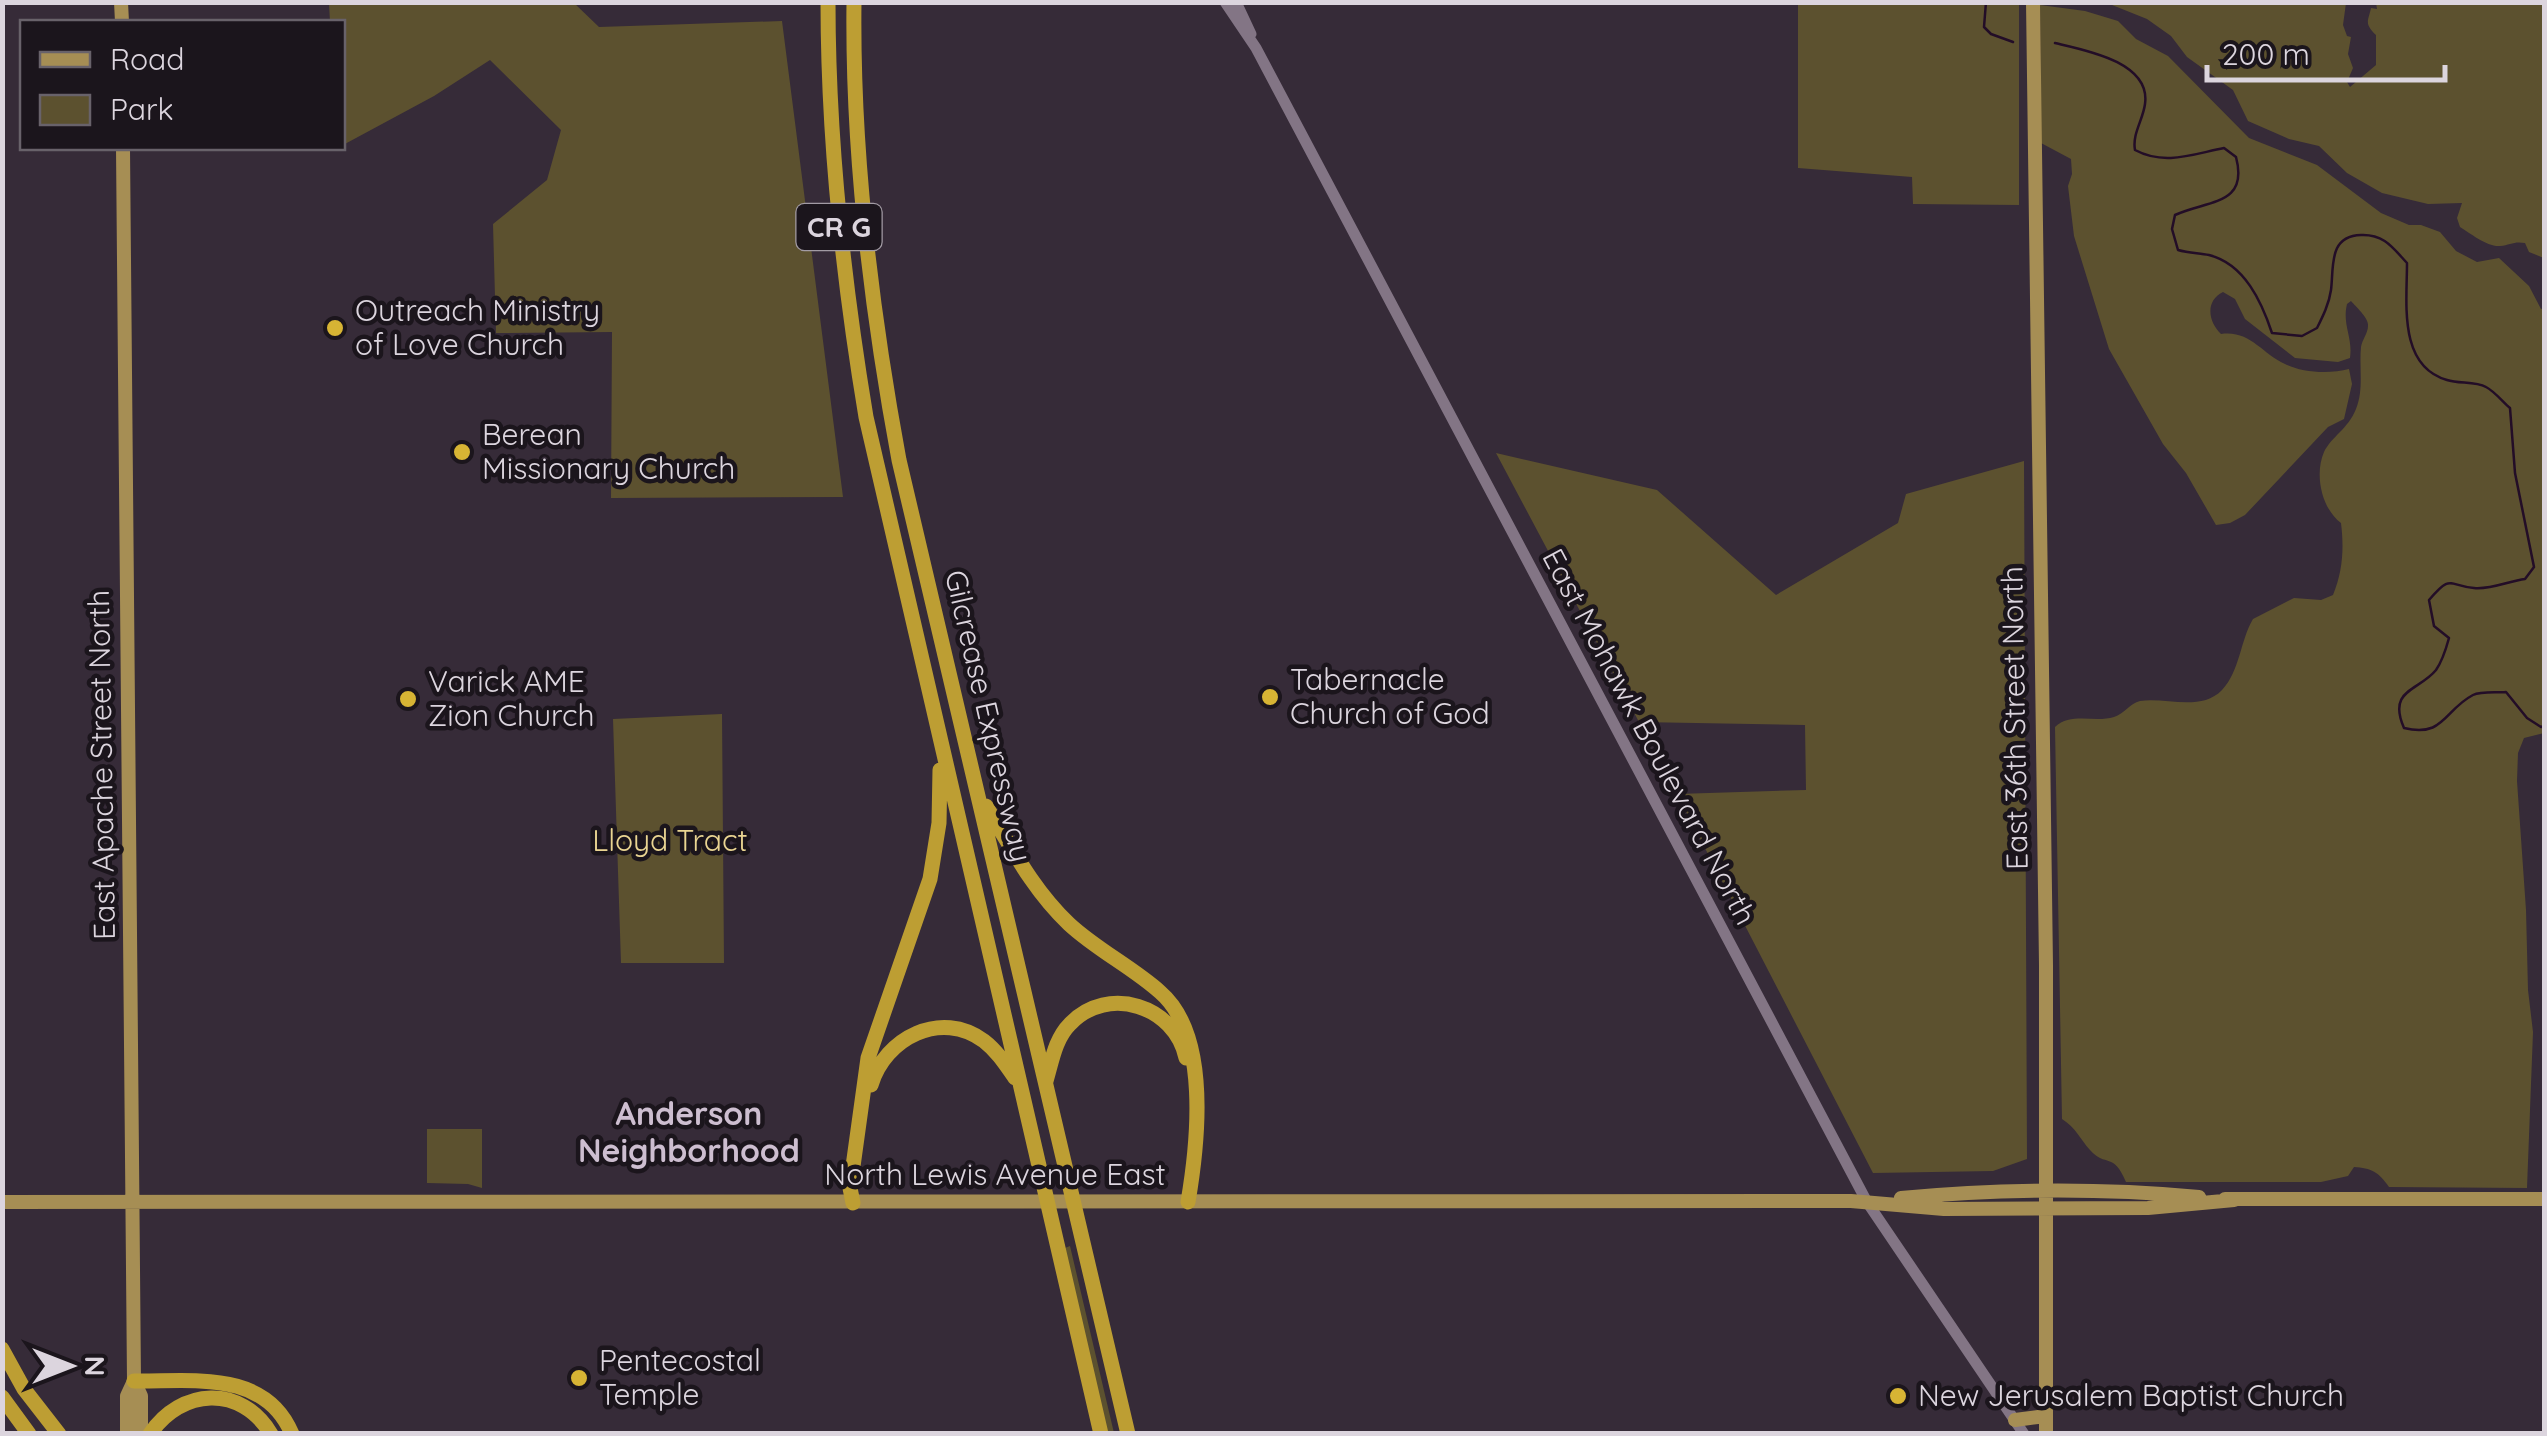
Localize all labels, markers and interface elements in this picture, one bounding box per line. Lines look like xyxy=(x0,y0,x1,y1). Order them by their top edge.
legend xyxy=(20,20,345,150)
scale bar xyxy=(2207,20,2444,82)
text: 200 m xyxy=(2222,35,2310,73)
text: Road xyxy=(110,40,184,78)
text: Park xyxy=(110,90,174,128)
road number: CR G xyxy=(796,204,882,250)
place label: Outreach Ministry of Love Church xyxy=(355,291,600,363)
marker: Outreach Ministry of Love Church xyxy=(324,317,346,339)
place label: Berean Missionary Church xyxy=(482,415,735,487)
marker: Berean Missionary Church xyxy=(451,441,473,463)
street label: East Mohawk Boulevard North xyxy=(1534,542,1765,931)
street label: Gilcrease Expressway xyxy=(937,566,1041,865)
street label: East 36th Street North xyxy=(1992,566,2036,870)
street label: East Apache Street North xyxy=(79,590,123,940)
place label: Tabernacle Church of God xyxy=(1290,660,1490,732)
place label: Varick AME Zion Church xyxy=(428,662,595,734)
marker: Tabernacle Church of God xyxy=(1259,686,1281,708)
marker: Varick AME Zion Church xyxy=(397,688,419,710)
park label: Lloyd Tract xyxy=(592,821,748,859)
district label: Anderson Neighborhood xyxy=(578,1093,800,1170)
street label: North Lewis Avenue East xyxy=(824,1155,1166,1193)
north arrow xyxy=(20,1316,120,1416)
place label: Pentecostal Temple xyxy=(599,1341,761,1413)
text: N xyxy=(78,1356,113,1376)
marker: Pentecostal Temple xyxy=(568,1367,590,1389)
place label: New Jerusalem Baptist Church xyxy=(1918,1376,2344,1414)
marker: New Jerusalem Baptist Church xyxy=(1887,1385,1909,1407)

